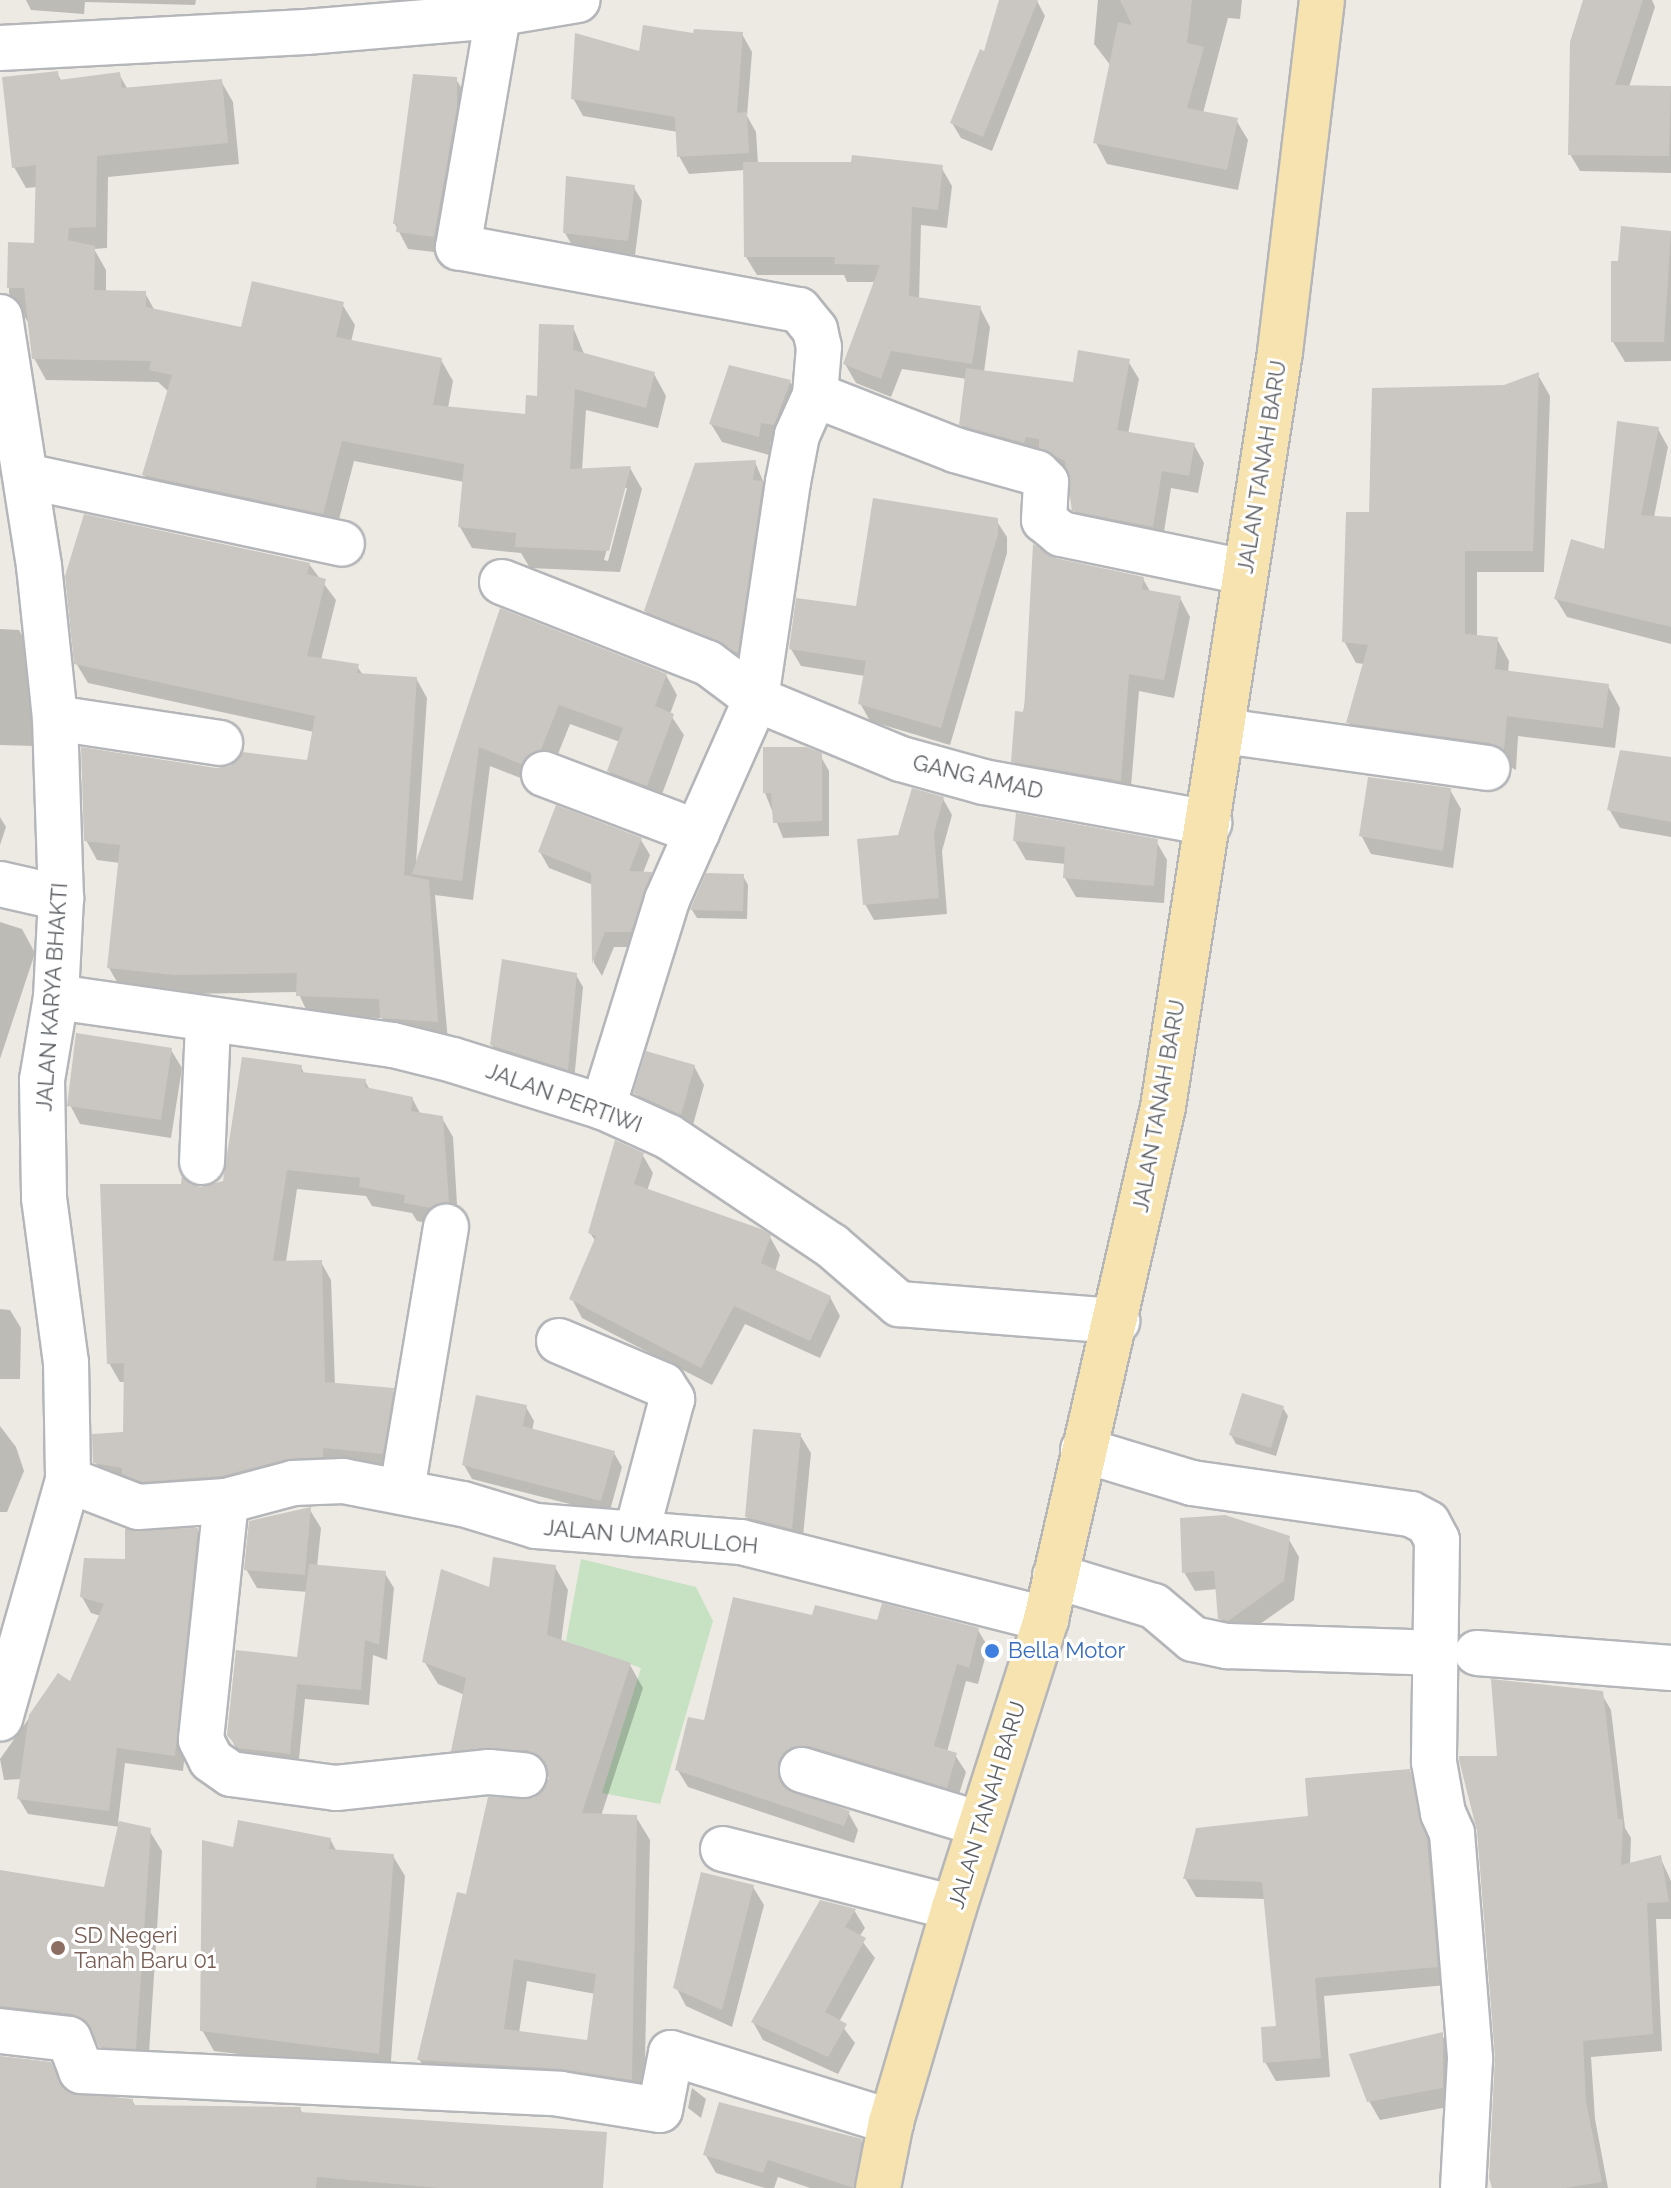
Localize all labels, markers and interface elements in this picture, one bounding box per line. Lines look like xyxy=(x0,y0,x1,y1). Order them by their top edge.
street label: JALAN TANAH BARU xyxy=(1232,358,1292,576)
street label: GANG AMAD xyxy=(910,749,1046,805)
street label: JALAN KARYA BHAKTI xyxy=(31,881,73,1113)
street label: JALAN TANAH BARU xyxy=(1127,997,1191,1215)
street label: JALAN PERTIWI xyxy=(482,1058,646,1138)
street label: JALAN UMARULLOH xyxy=(543,1514,759,1560)
place label: Bella Motor xyxy=(1008,1638,1125,1664)
marker: Bella Motor xyxy=(983,1642,1001,1660)
street label: JALAN TANAH BARU xyxy=(943,1698,1031,1912)
place label: SD Negeri Tanah Baru 01 xyxy=(74,1922,216,1974)
marker: SD Negeri Tanah Baru 01 xyxy=(49,1939,67,1957)

